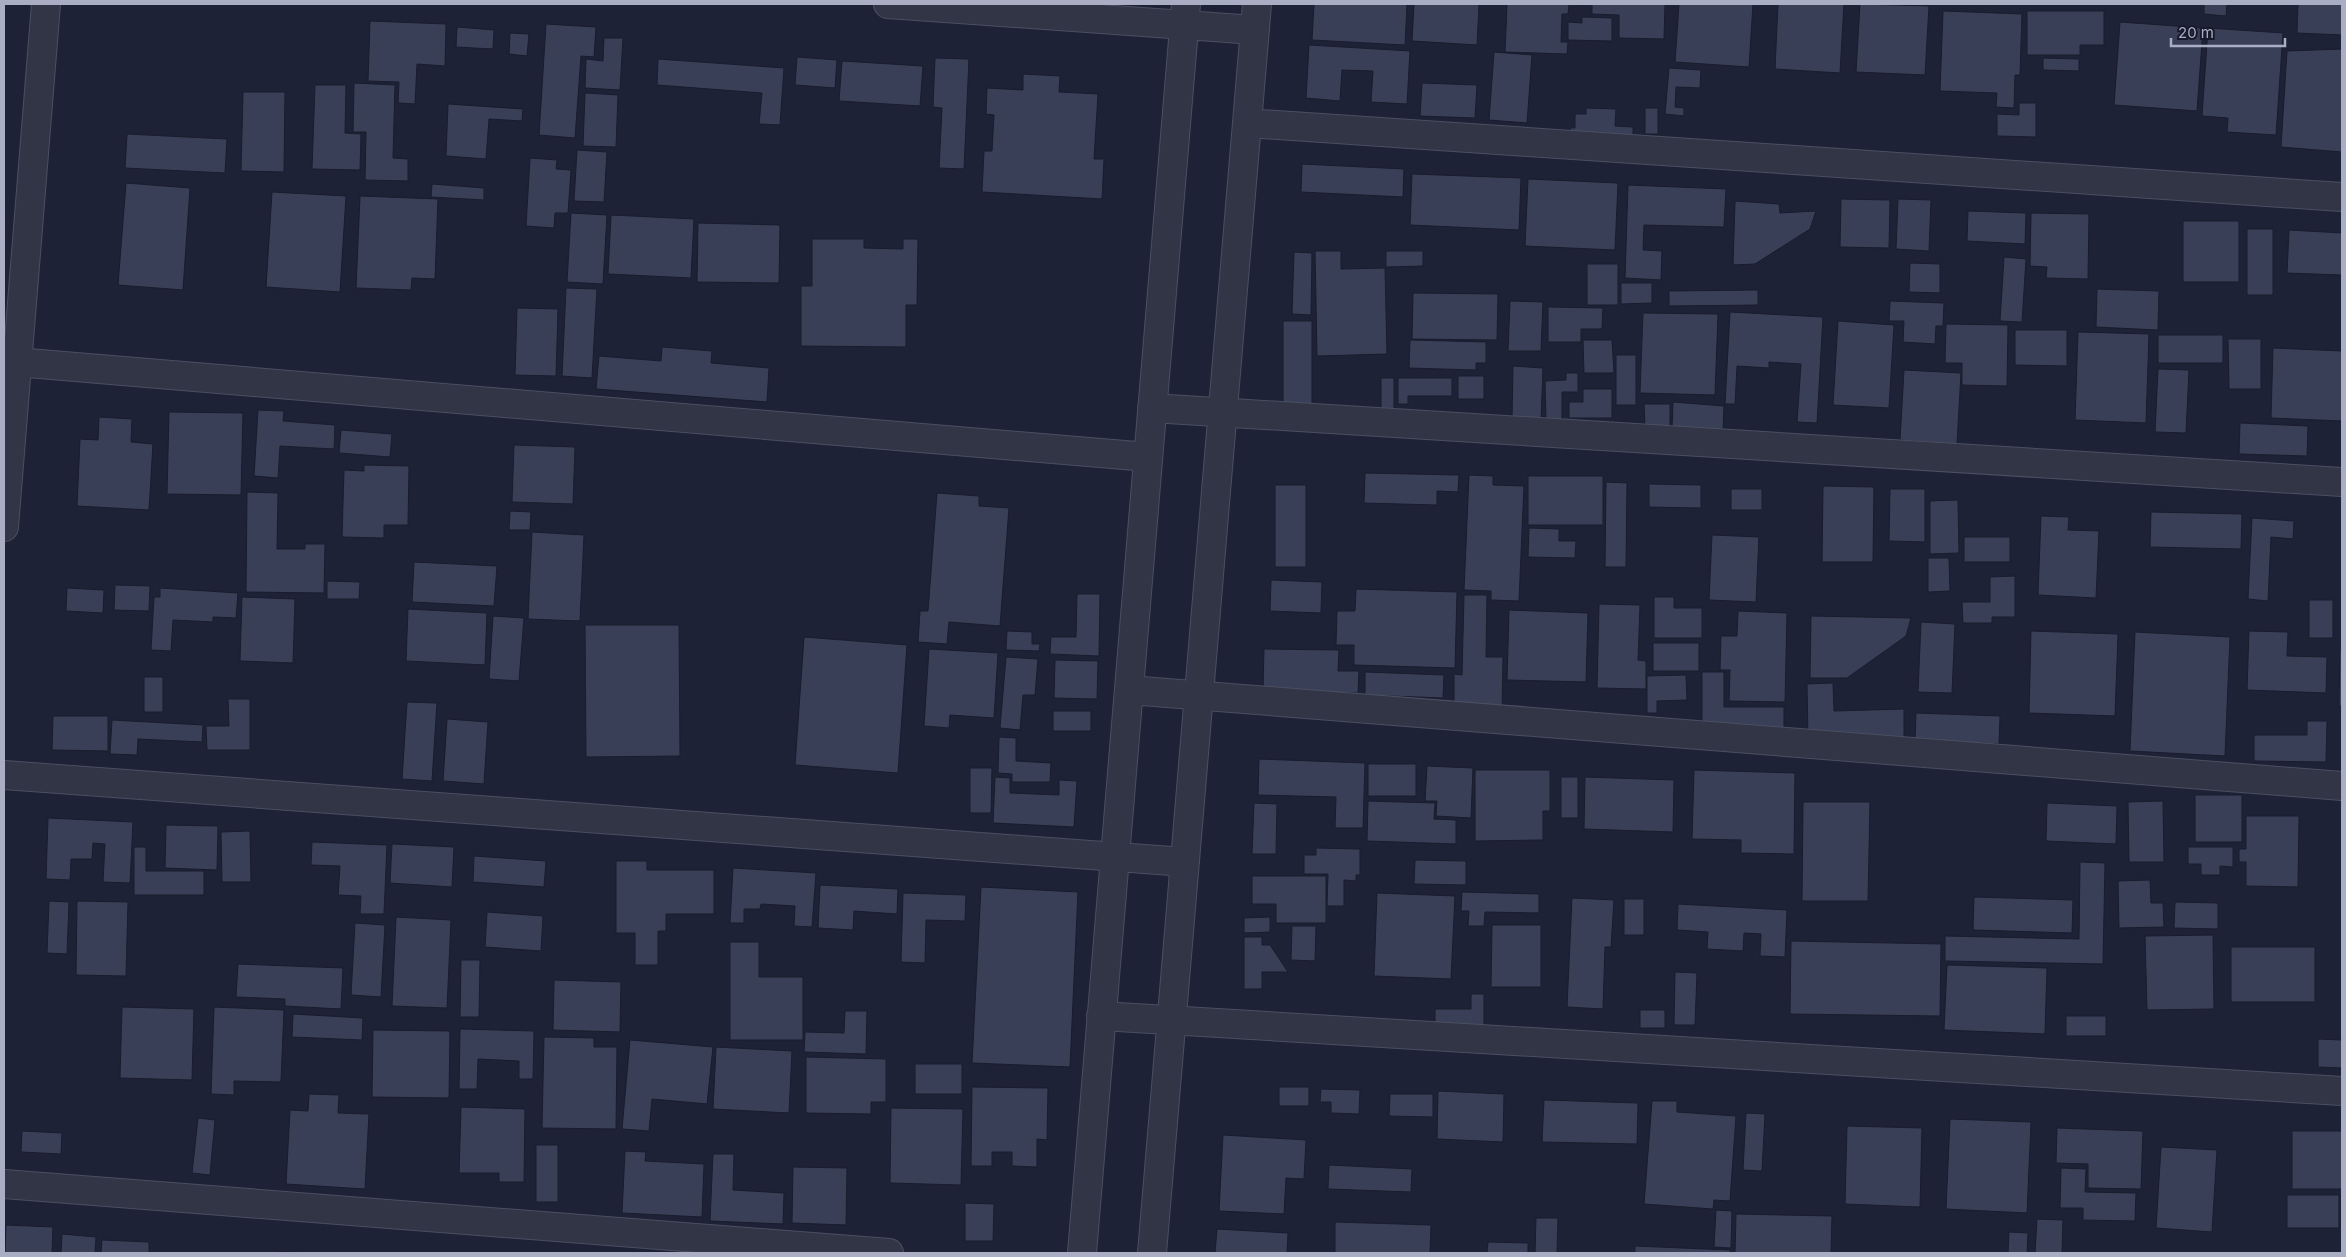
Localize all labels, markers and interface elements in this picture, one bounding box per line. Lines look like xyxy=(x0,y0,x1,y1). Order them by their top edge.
scale bar xyxy=(2171,15,2285,47)
text: 20 m xyxy=(2178,23,2214,42)

